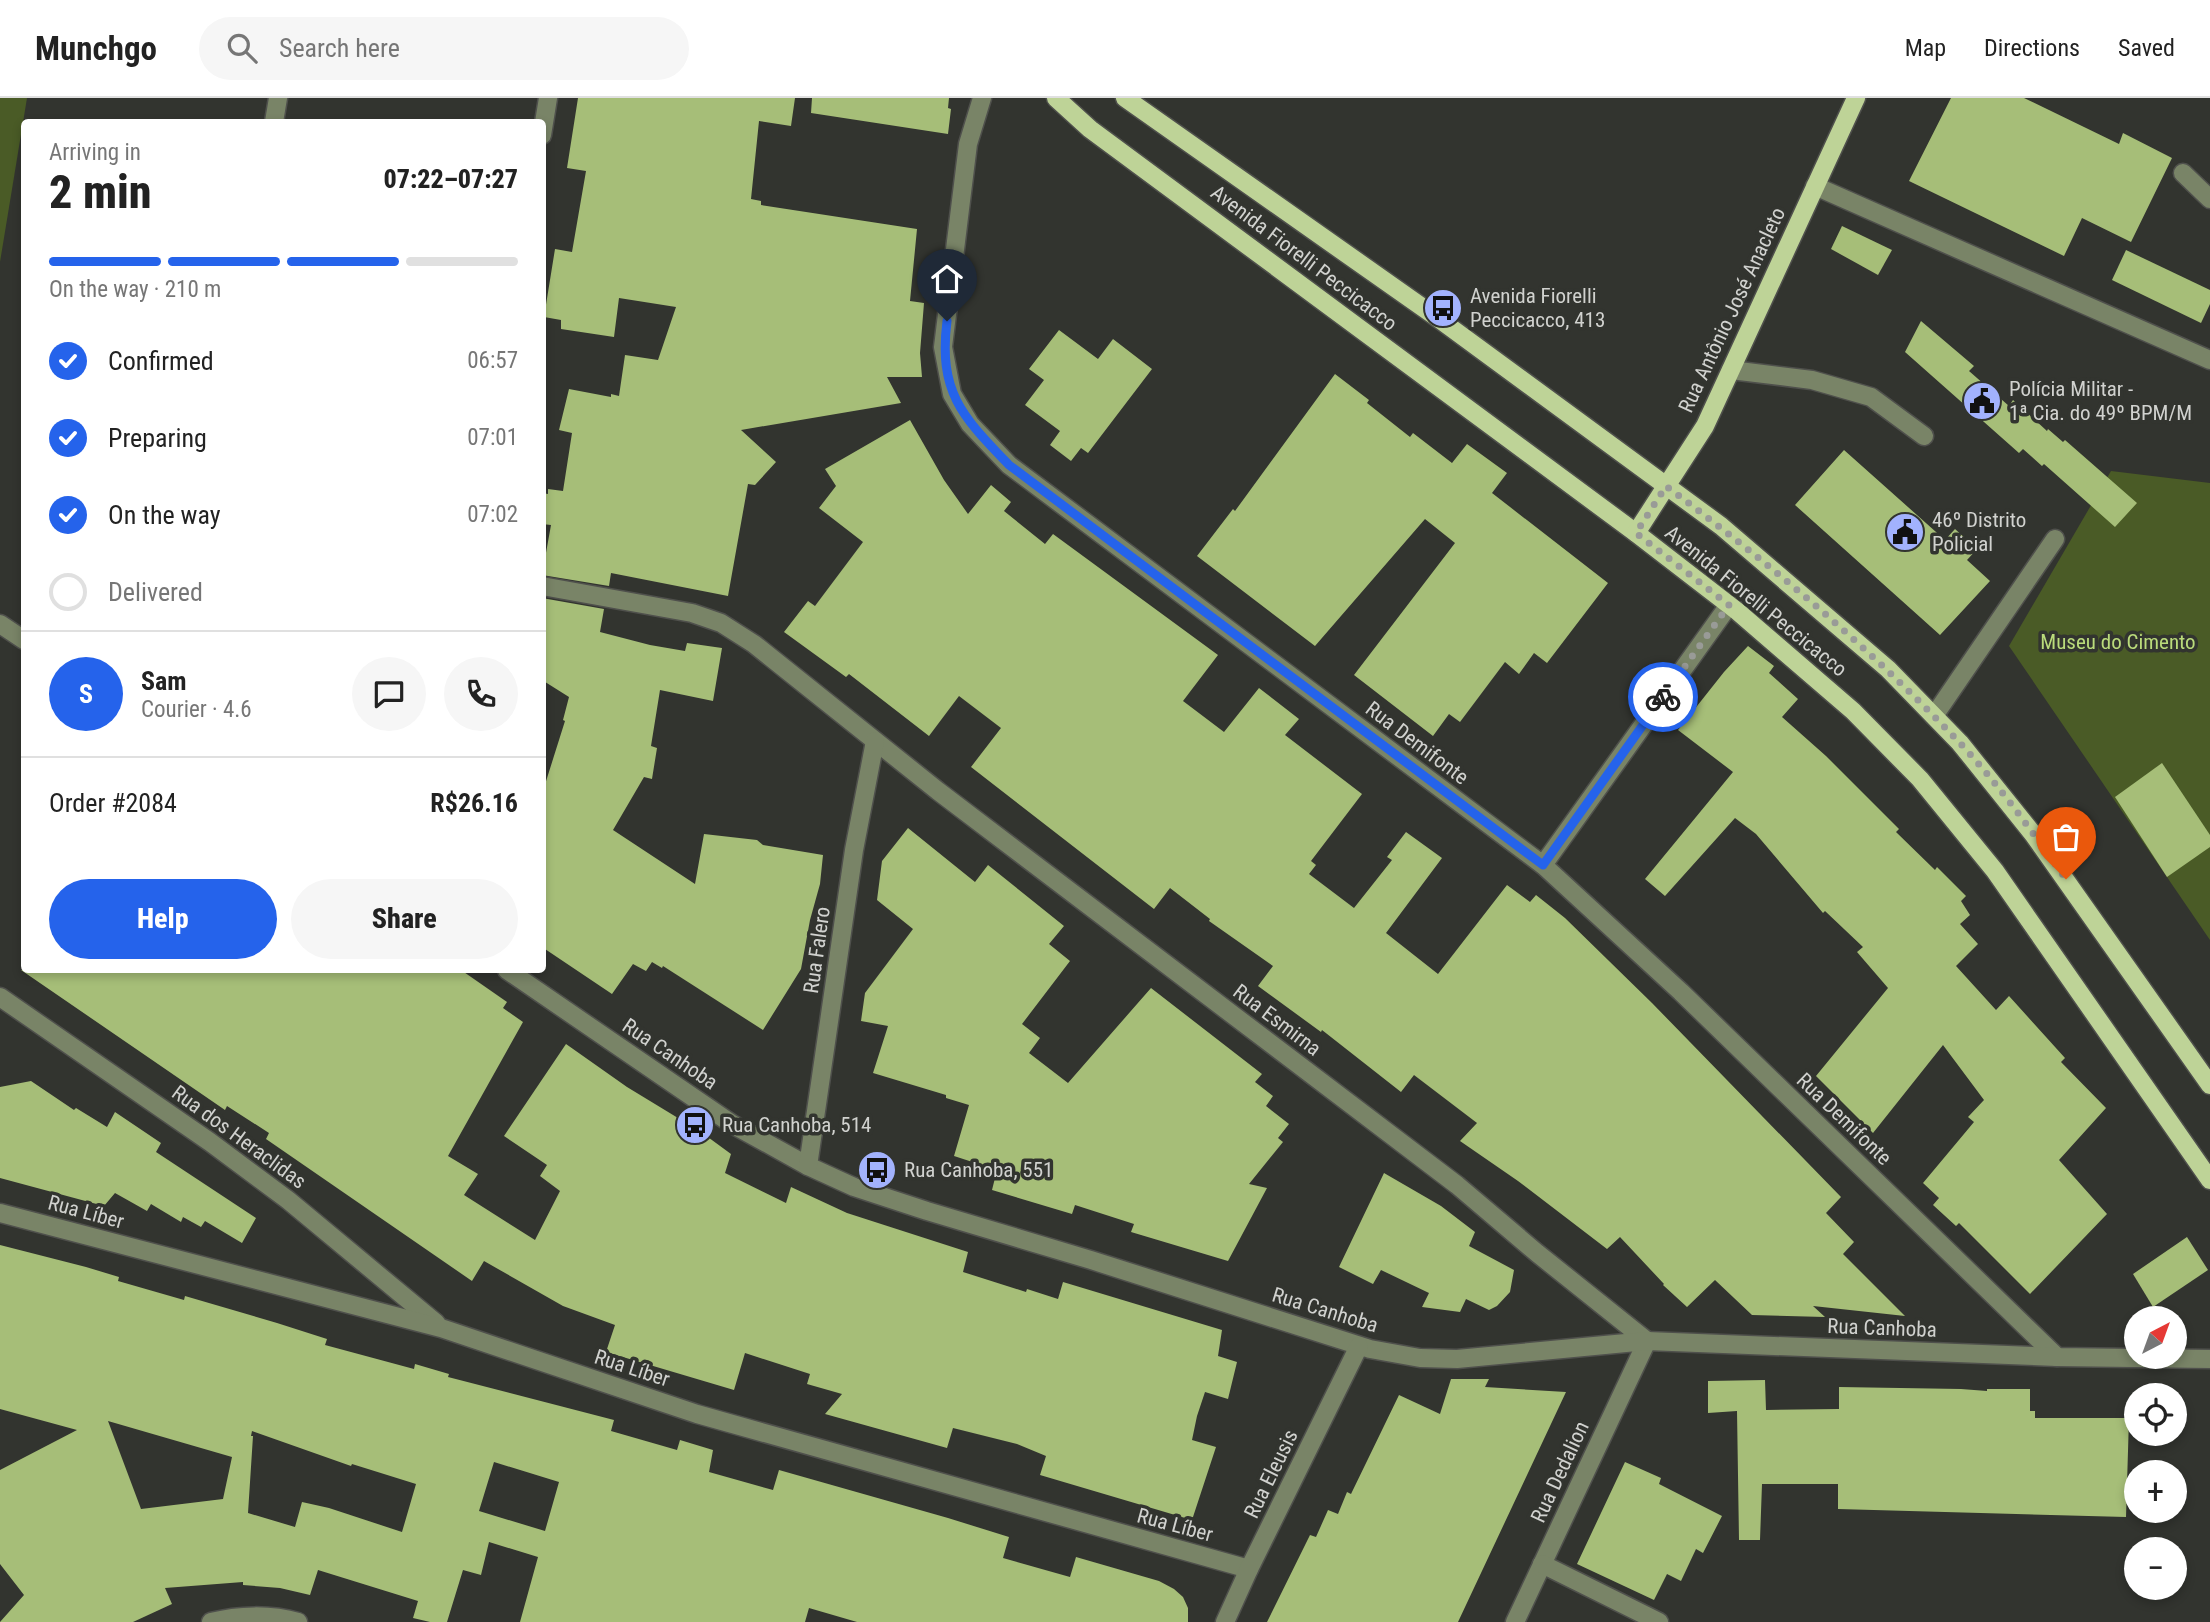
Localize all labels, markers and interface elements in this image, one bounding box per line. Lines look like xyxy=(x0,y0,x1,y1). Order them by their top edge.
search box xyxy=(199,17,689,80)
text: Munchgo xyxy=(35,29,157,68)
icon: search xyxy=(223,29,261,67)
text: Search here xyxy=(279,33,400,63)
text: Map xyxy=(1905,34,1946,62)
text: Directions xyxy=(1984,34,2080,62)
text: Saved xyxy=(2118,34,2175,62)
text: Arriving in xyxy=(49,139,141,166)
text: 07:22–07:27 xyxy=(384,164,518,194)
text: 2 min xyxy=(49,165,152,219)
street label: Avenida Fiorelli Peccicacco xyxy=(1206,180,1402,336)
street label: Rua Antônio José Anacleto xyxy=(1674,204,1790,416)
pin xyxy=(917,249,977,321)
icon: home xyxy=(928,260,966,298)
text: On the way · 210 m xyxy=(49,276,221,303)
place label: Avenida Fiorelli Peccicacco, 413 xyxy=(1470,284,1605,332)
bus stop icon: Avenida Fiorelli Peccicacco, 413 xyxy=(1422,287,1464,329)
icon: check xyxy=(49,342,87,380)
text: Confirmed xyxy=(108,346,214,376)
text: 06:57 xyxy=(467,347,518,374)
place label: Polícia Militar - 1ª Cia. do 49º BPM/M xyxy=(2009,377,2192,425)
public building icon: Polícia Militar - 1ª Cia. do 49º BPM/M xyxy=(1961,380,2003,422)
icon: check xyxy=(49,419,87,457)
text: Preparing xyxy=(108,423,207,453)
text: 07:01 xyxy=(467,424,518,451)
icon: check xyxy=(49,496,87,534)
text: On the way xyxy=(108,500,221,530)
text: 07:02 xyxy=(467,501,518,528)
place label: 46º Distrito Policial xyxy=(1932,508,2026,556)
public building icon: 46º Distrito Policial xyxy=(1884,511,1926,553)
street label: Avenida Fiorelli Peccicacco xyxy=(1660,520,1852,682)
text: Delivered xyxy=(108,577,203,607)
park label: Museu do Cimento xyxy=(2040,630,2196,654)
button: chat xyxy=(352,657,426,731)
button: phone xyxy=(444,657,518,731)
courier xyxy=(1628,662,1698,732)
text: Sam xyxy=(141,666,187,696)
icon: bike xyxy=(1644,678,1682,716)
text: S xyxy=(79,679,93,709)
text: Courier · 4.6 xyxy=(141,696,252,723)
street label: Rua Demifonte xyxy=(1361,697,1473,789)
text: Order #2084 xyxy=(49,788,177,818)
text: R$26.16 xyxy=(430,788,518,818)
pin xyxy=(2036,807,2096,879)
icon: bag xyxy=(2047,818,2085,856)
button: Help xyxy=(49,879,277,959)
button: Share xyxy=(291,879,518,959)
street label: Rua Falero xyxy=(799,905,835,995)
street label: Rua Esmirna xyxy=(1228,979,1326,1061)
street label: Rua Canhoba xyxy=(618,1013,722,1095)
street label: Rua Demifonte xyxy=(1792,1068,1896,1170)
street label: Rua dos Heraclidas xyxy=(167,1080,311,1194)
bus stop icon: Rua Canhoba, 514 xyxy=(674,1104,716,1146)
place label: Rua Canhoba, 514 xyxy=(722,1113,871,1137)
bus stop icon: Rua Canhoba, 551 xyxy=(856,1149,898,1191)
place label: Rua Canhoba, 551 xyxy=(904,1158,1053,1182)
street label: Rua Líber xyxy=(45,1190,127,1234)
street label: Rua Canhoba xyxy=(1269,1283,1381,1337)
north arrow xyxy=(2124,1306,2188,1368)
map controls xyxy=(2124,1306,2187,1600)
street label: Rua Canhoba xyxy=(1827,1314,1937,1342)
street label: Rua Líber xyxy=(591,1345,673,1391)
button: locate xyxy=(2124,1383,2187,1446)
street label: Rua Dedalion xyxy=(1526,1418,1594,1526)
street label: Rua Eleusis xyxy=(1239,1426,1303,1522)
button: + xyxy=(2124,1460,2187,1523)
street label: Rua Líber xyxy=(1134,1503,1216,1547)
button: − xyxy=(2124,1537,2187,1600)

